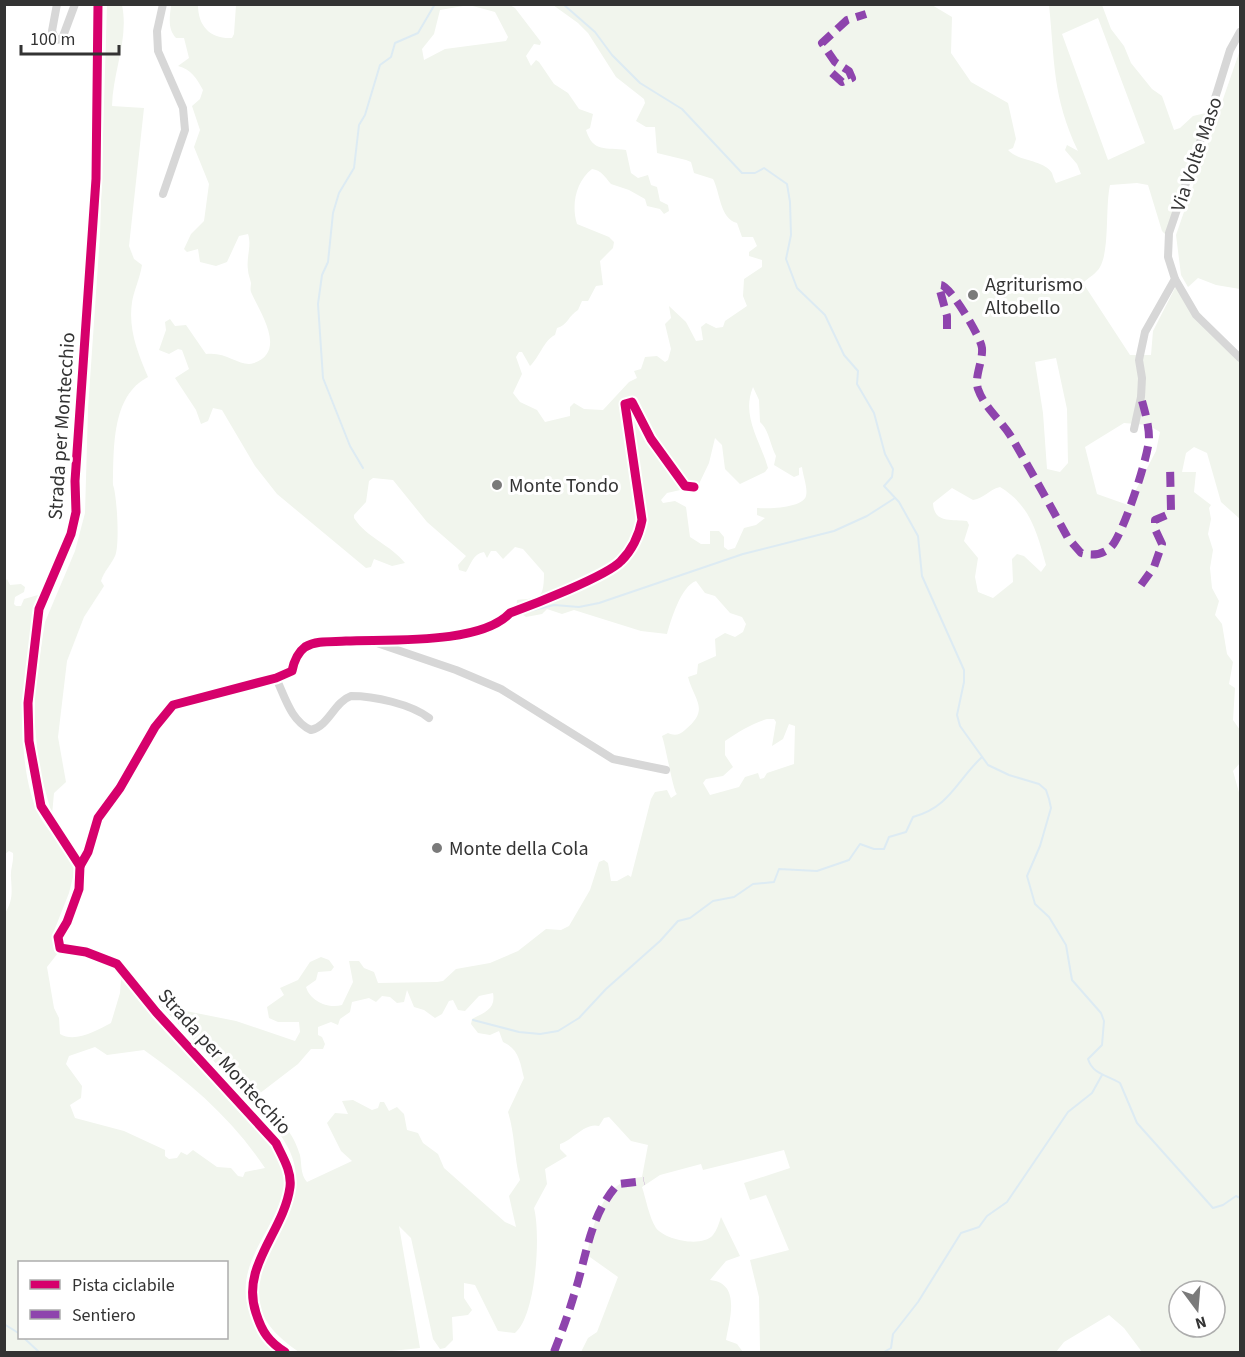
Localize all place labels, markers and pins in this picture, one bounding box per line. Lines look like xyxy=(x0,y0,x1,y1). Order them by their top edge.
place label: Agriturismo Altobello xyxy=(985,271,1083,322)
marker: Agriturismo Altobello xyxy=(966,288,980,302)
place label: Monte Tondo xyxy=(509,472,619,500)
marker: Monte Tondo xyxy=(490,478,504,492)
place label: Monte della Cola xyxy=(449,835,588,863)
marker: Monte della Cola xyxy=(430,841,444,855)

